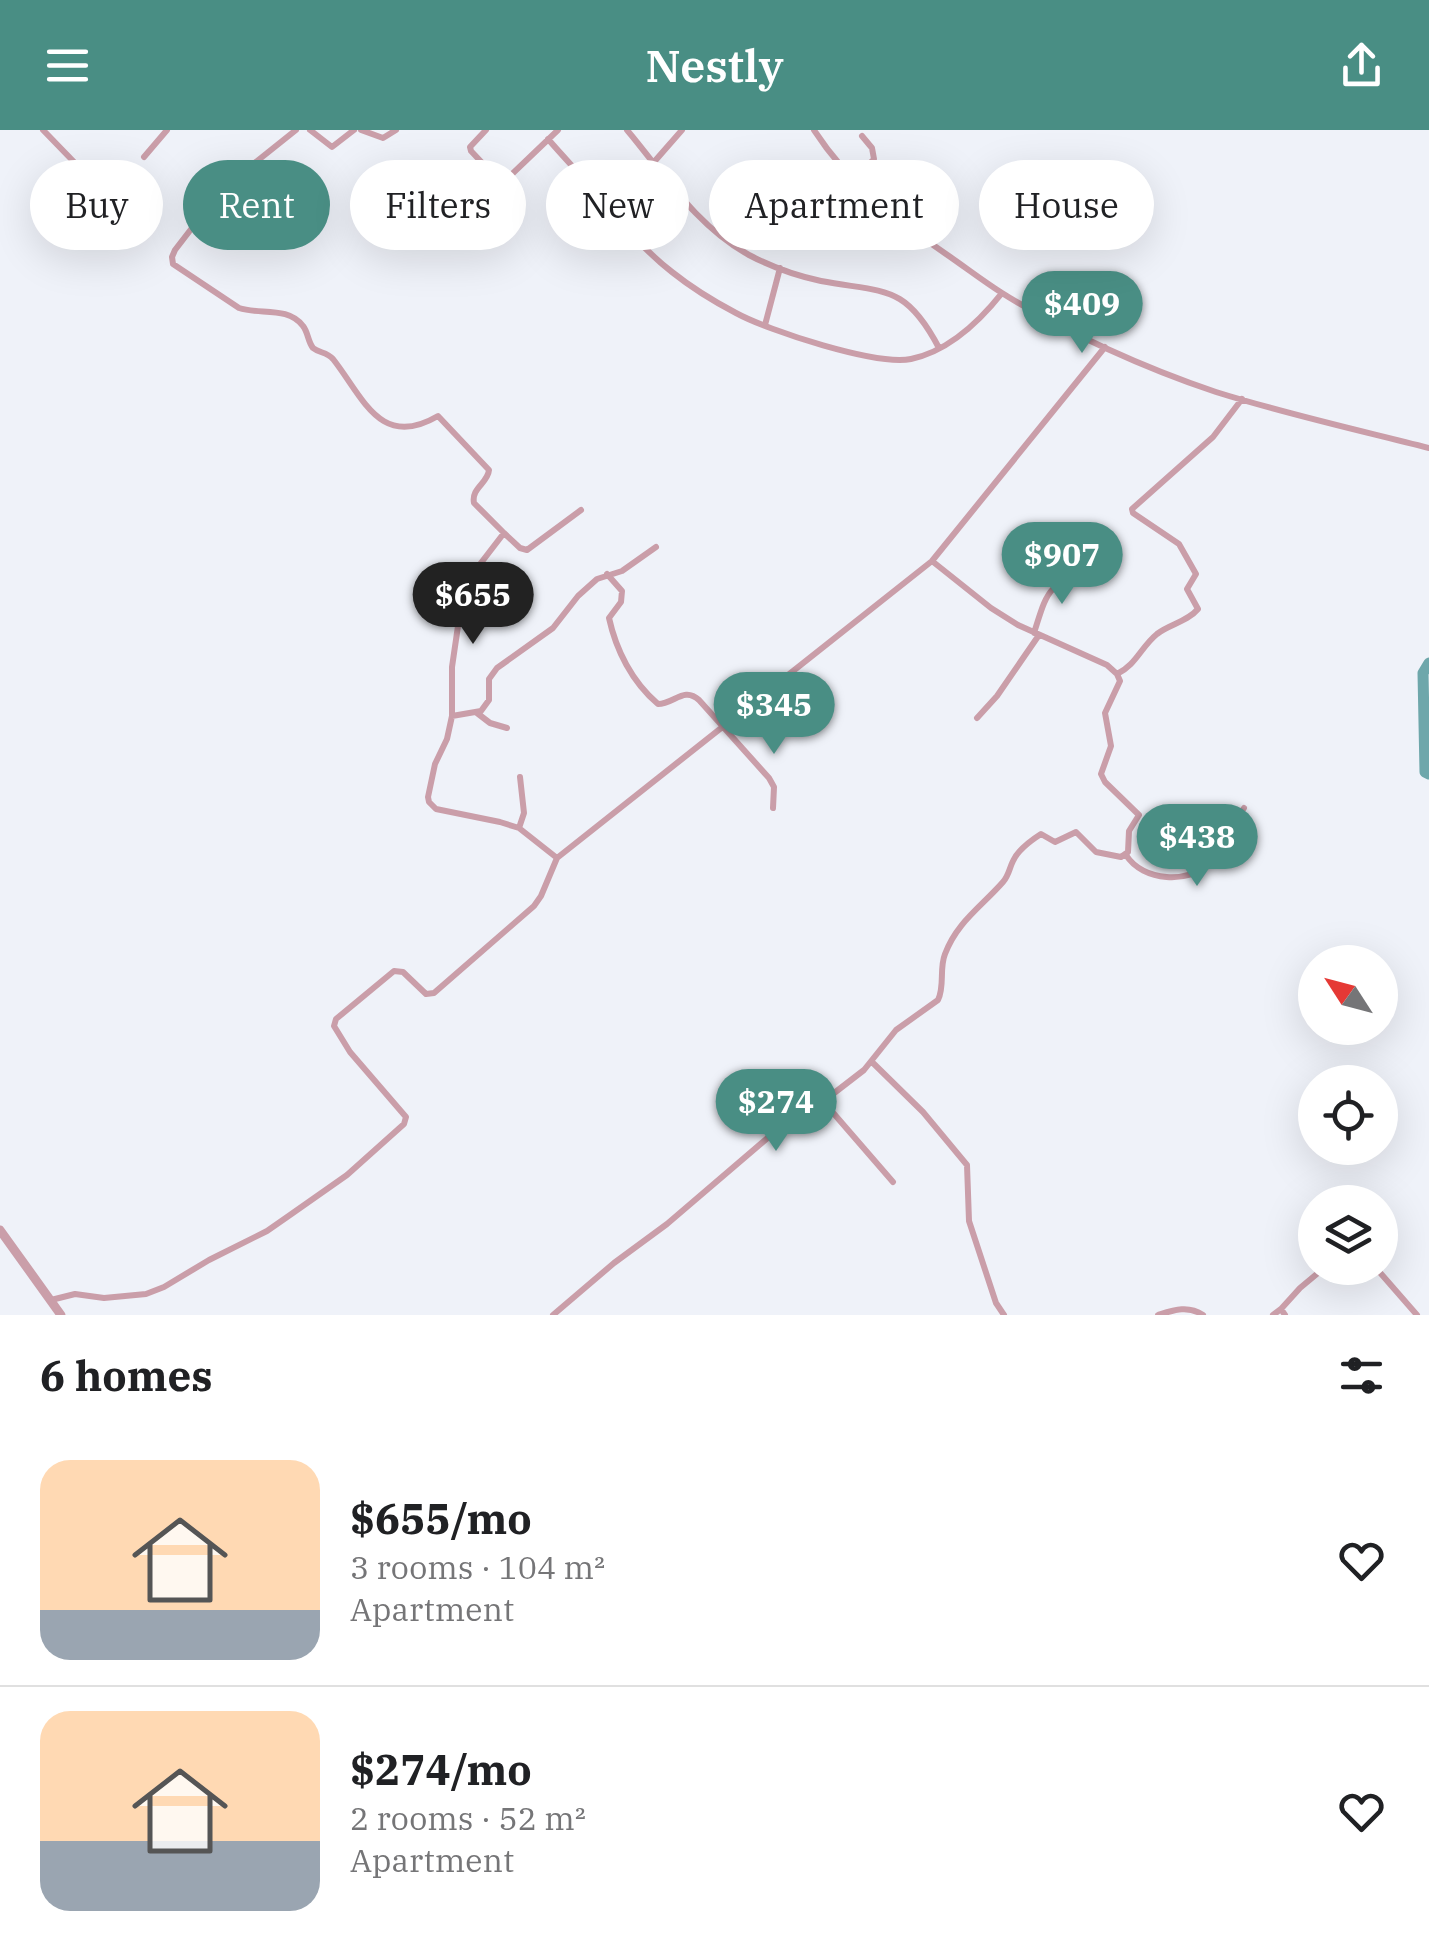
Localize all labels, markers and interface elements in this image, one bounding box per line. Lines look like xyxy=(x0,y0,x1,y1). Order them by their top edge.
text: Nestly xyxy=(645,36,784,94)
icon: menu xyxy=(40,38,95,93)
icon: share xyxy=(1334,38,1389,93)
chip: Buy xyxy=(30,160,163,250)
chip: Rent xyxy=(183,160,330,250)
chip: Filters xyxy=(350,160,526,250)
chip: New xyxy=(546,160,689,250)
chip: Apartment xyxy=(709,160,959,250)
chip: House xyxy=(979,160,1154,250)
pin: $409 xyxy=(1023,271,1141,356)
text: $409 xyxy=(1044,282,1120,324)
pin: $907 xyxy=(1003,522,1121,607)
text: $907 xyxy=(1024,533,1100,575)
pin: $655 xyxy=(414,562,532,647)
text: $655 xyxy=(435,573,511,615)
pin: $345 xyxy=(715,672,833,757)
text: $345 xyxy=(736,683,812,725)
pin: $438 xyxy=(1138,804,1256,889)
text: $438 xyxy=(1159,815,1235,857)
north arrow xyxy=(1298,945,1398,1045)
map controls xyxy=(1298,945,1398,1285)
button: locate xyxy=(1298,1065,1398,1165)
pin: $274 xyxy=(717,1069,835,1154)
text: $274 xyxy=(738,1080,814,1122)
button: layers xyxy=(1298,1185,1398,1285)
text: 6 homes xyxy=(40,1348,213,1403)
icon: filters xyxy=(1334,1348,1389,1403)
text: $655/mo xyxy=(350,1491,532,1546)
icon: home xyxy=(120,1500,240,1620)
icon: heart xyxy=(1334,1533,1389,1588)
text: 3 rooms · 104 m² xyxy=(350,1546,605,1588)
text: Apartment xyxy=(350,1588,514,1630)
text: $274/mo xyxy=(350,1742,532,1797)
icon: home xyxy=(120,1751,240,1871)
icon: heart xyxy=(1334,1784,1389,1839)
text: 2 rooms · 52 m² xyxy=(350,1797,586,1839)
text: Apartment xyxy=(350,1839,514,1881)

